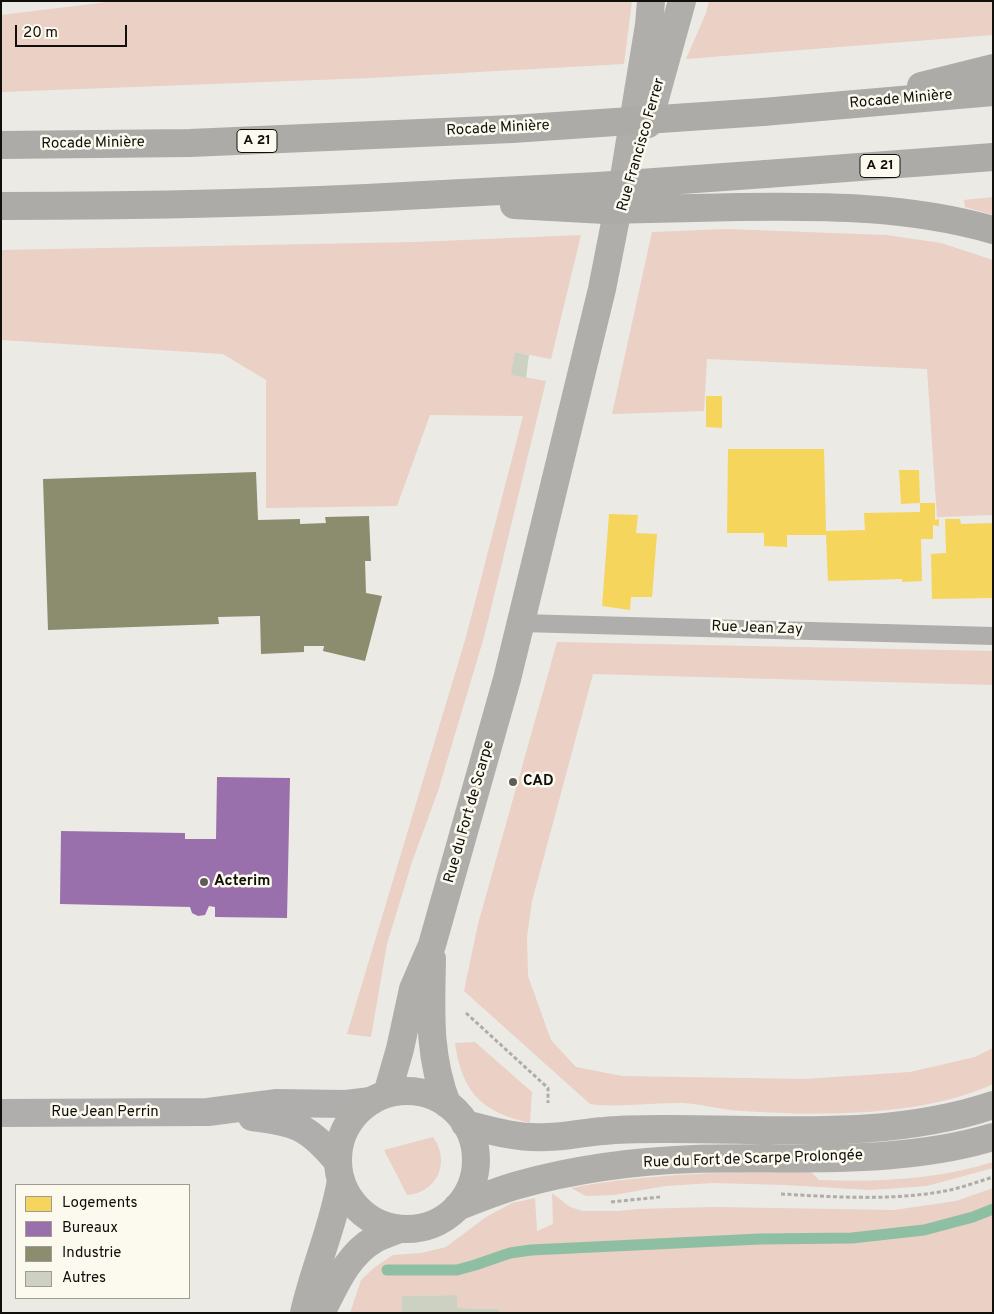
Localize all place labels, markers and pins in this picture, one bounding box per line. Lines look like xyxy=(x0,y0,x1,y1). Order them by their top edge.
place label: CAD xyxy=(523,773,554,791)
marker: CAD xyxy=(507,776,519,788)
place label: Acterim xyxy=(214,873,270,891)
marker: Acterim xyxy=(198,876,210,888)

